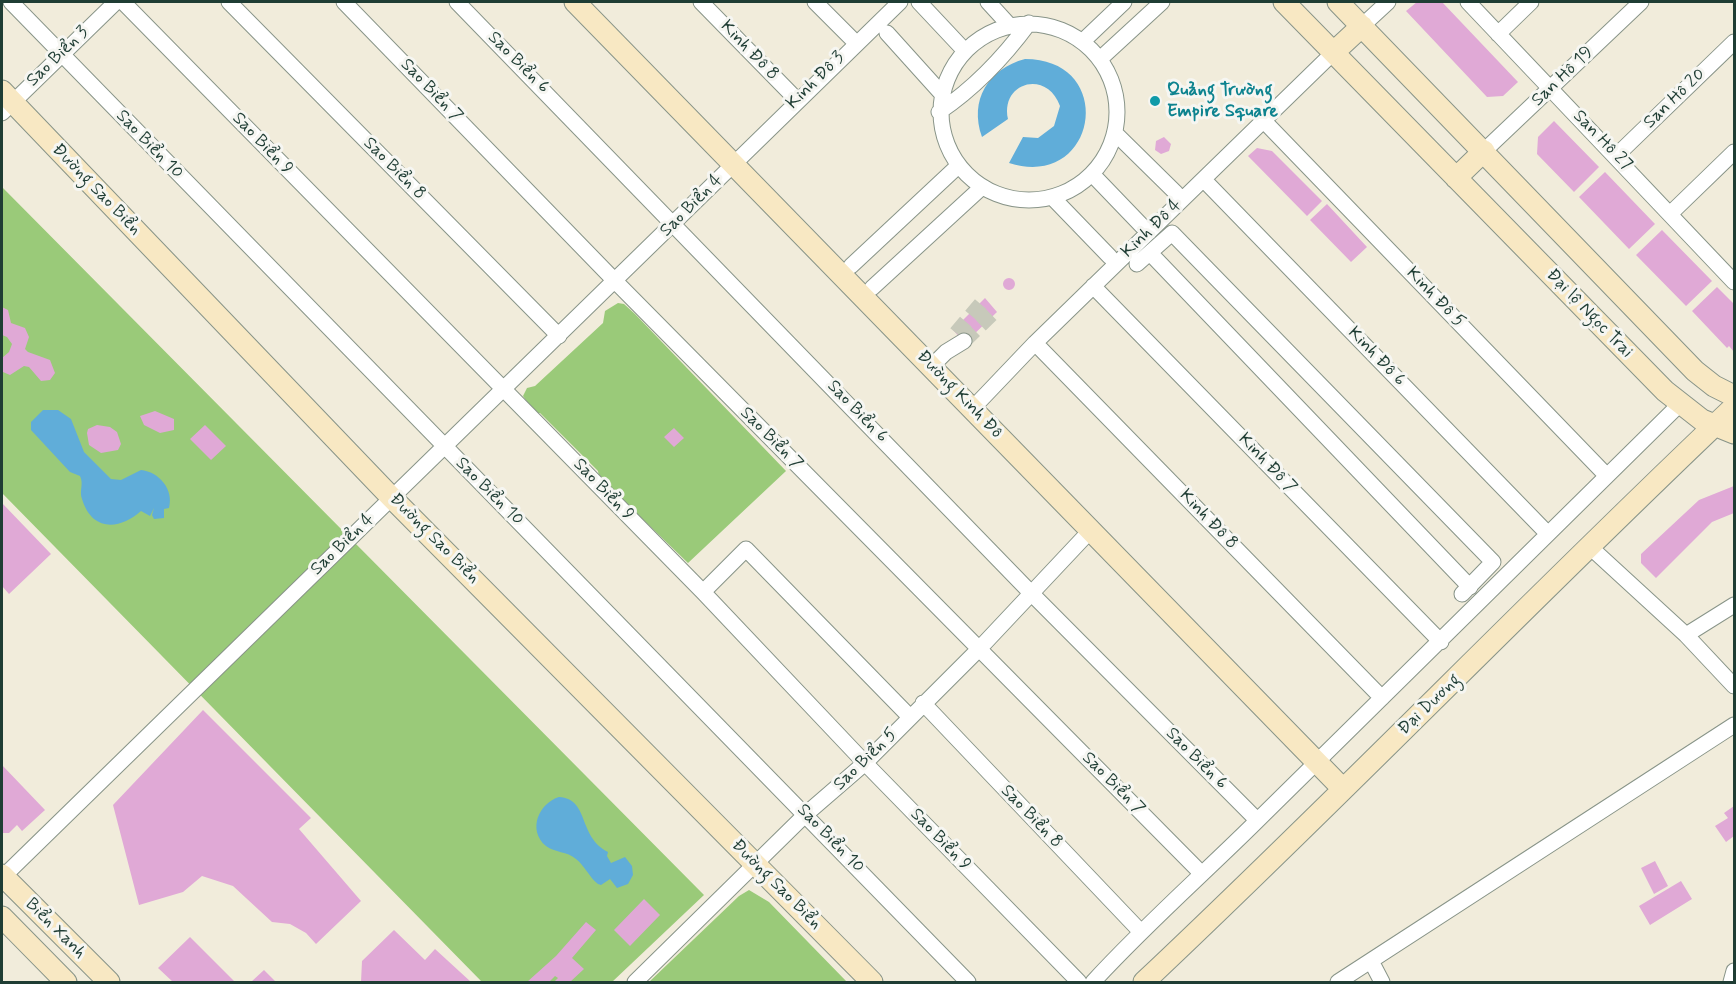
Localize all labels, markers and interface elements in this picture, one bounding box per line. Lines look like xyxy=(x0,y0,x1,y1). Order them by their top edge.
street label: Kinh Đô 8 xyxy=(715,16,783,86)
street label: Sao Biển 3 xyxy=(23,22,93,92)
street label: Sao Biển 6 xyxy=(482,27,554,99)
street label: San Hô 19 xyxy=(1528,42,1598,112)
street label: Kinh Đô 3 xyxy=(782,47,850,115)
street label: Sao Biển 7 xyxy=(395,55,467,127)
street label: San Hô 20 xyxy=(1640,64,1710,134)
place label: Quảng Trường Empire Square xyxy=(1167,80,1278,122)
marker: Quảng Trường Empire Square xyxy=(1148,94,1162,108)
street label: Sao Biển 10 xyxy=(111,106,187,184)
street label: San Hô 27 xyxy=(1568,106,1636,176)
street label: Sao Biển 9 xyxy=(227,108,297,180)
street label: Sao Biển 8 xyxy=(358,133,430,205)
street label: Đường Sao Biển xyxy=(47,140,145,240)
street label: Sao Biển 4 xyxy=(656,170,728,242)
street label: Kinh Đô 4 xyxy=(1117,195,1187,263)
street label: Kinh Đô 5 xyxy=(1401,263,1469,333)
street label: Đại lộ Ngọc Trai xyxy=(1541,265,1637,363)
street label: Kinh Đô 6 xyxy=(1342,323,1410,391)
street label: Đường Kinh Đô xyxy=(911,346,1007,444)
street label: Sao Biển 6 xyxy=(822,376,892,448)
street label: Sao Biển 7 xyxy=(735,403,807,475)
street label: Kinh Đô 7 xyxy=(1233,429,1301,499)
street label: Sao Biển 10 xyxy=(450,453,528,531)
street label: Sao Biển 9 xyxy=(568,454,638,526)
street label: Kinh Đô 8 xyxy=(1174,485,1242,555)
street label: Đường Sao Biển xyxy=(384,489,484,589)
street label: Sao Biển 4 xyxy=(307,509,379,581)
street label: Đại Dương xyxy=(1394,670,1466,740)
street label: Sao Biển 6 xyxy=(1160,723,1232,795)
street label: Sao Biển 5 xyxy=(830,724,902,796)
street label: Sao Biển 7 xyxy=(1077,748,1149,820)
street label: Sao Biển 8 xyxy=(996,781,1066,853)
street label: Sao Biển 10 xyxy=(792,800,868,878)
street label: Sao Biển 9 xyxy=(905,804,975,876)
street label: Đường Sao Biển xyxy=(726,835,826,935)
street label: Biển Xanh xyxy=(20,894,90,964)

